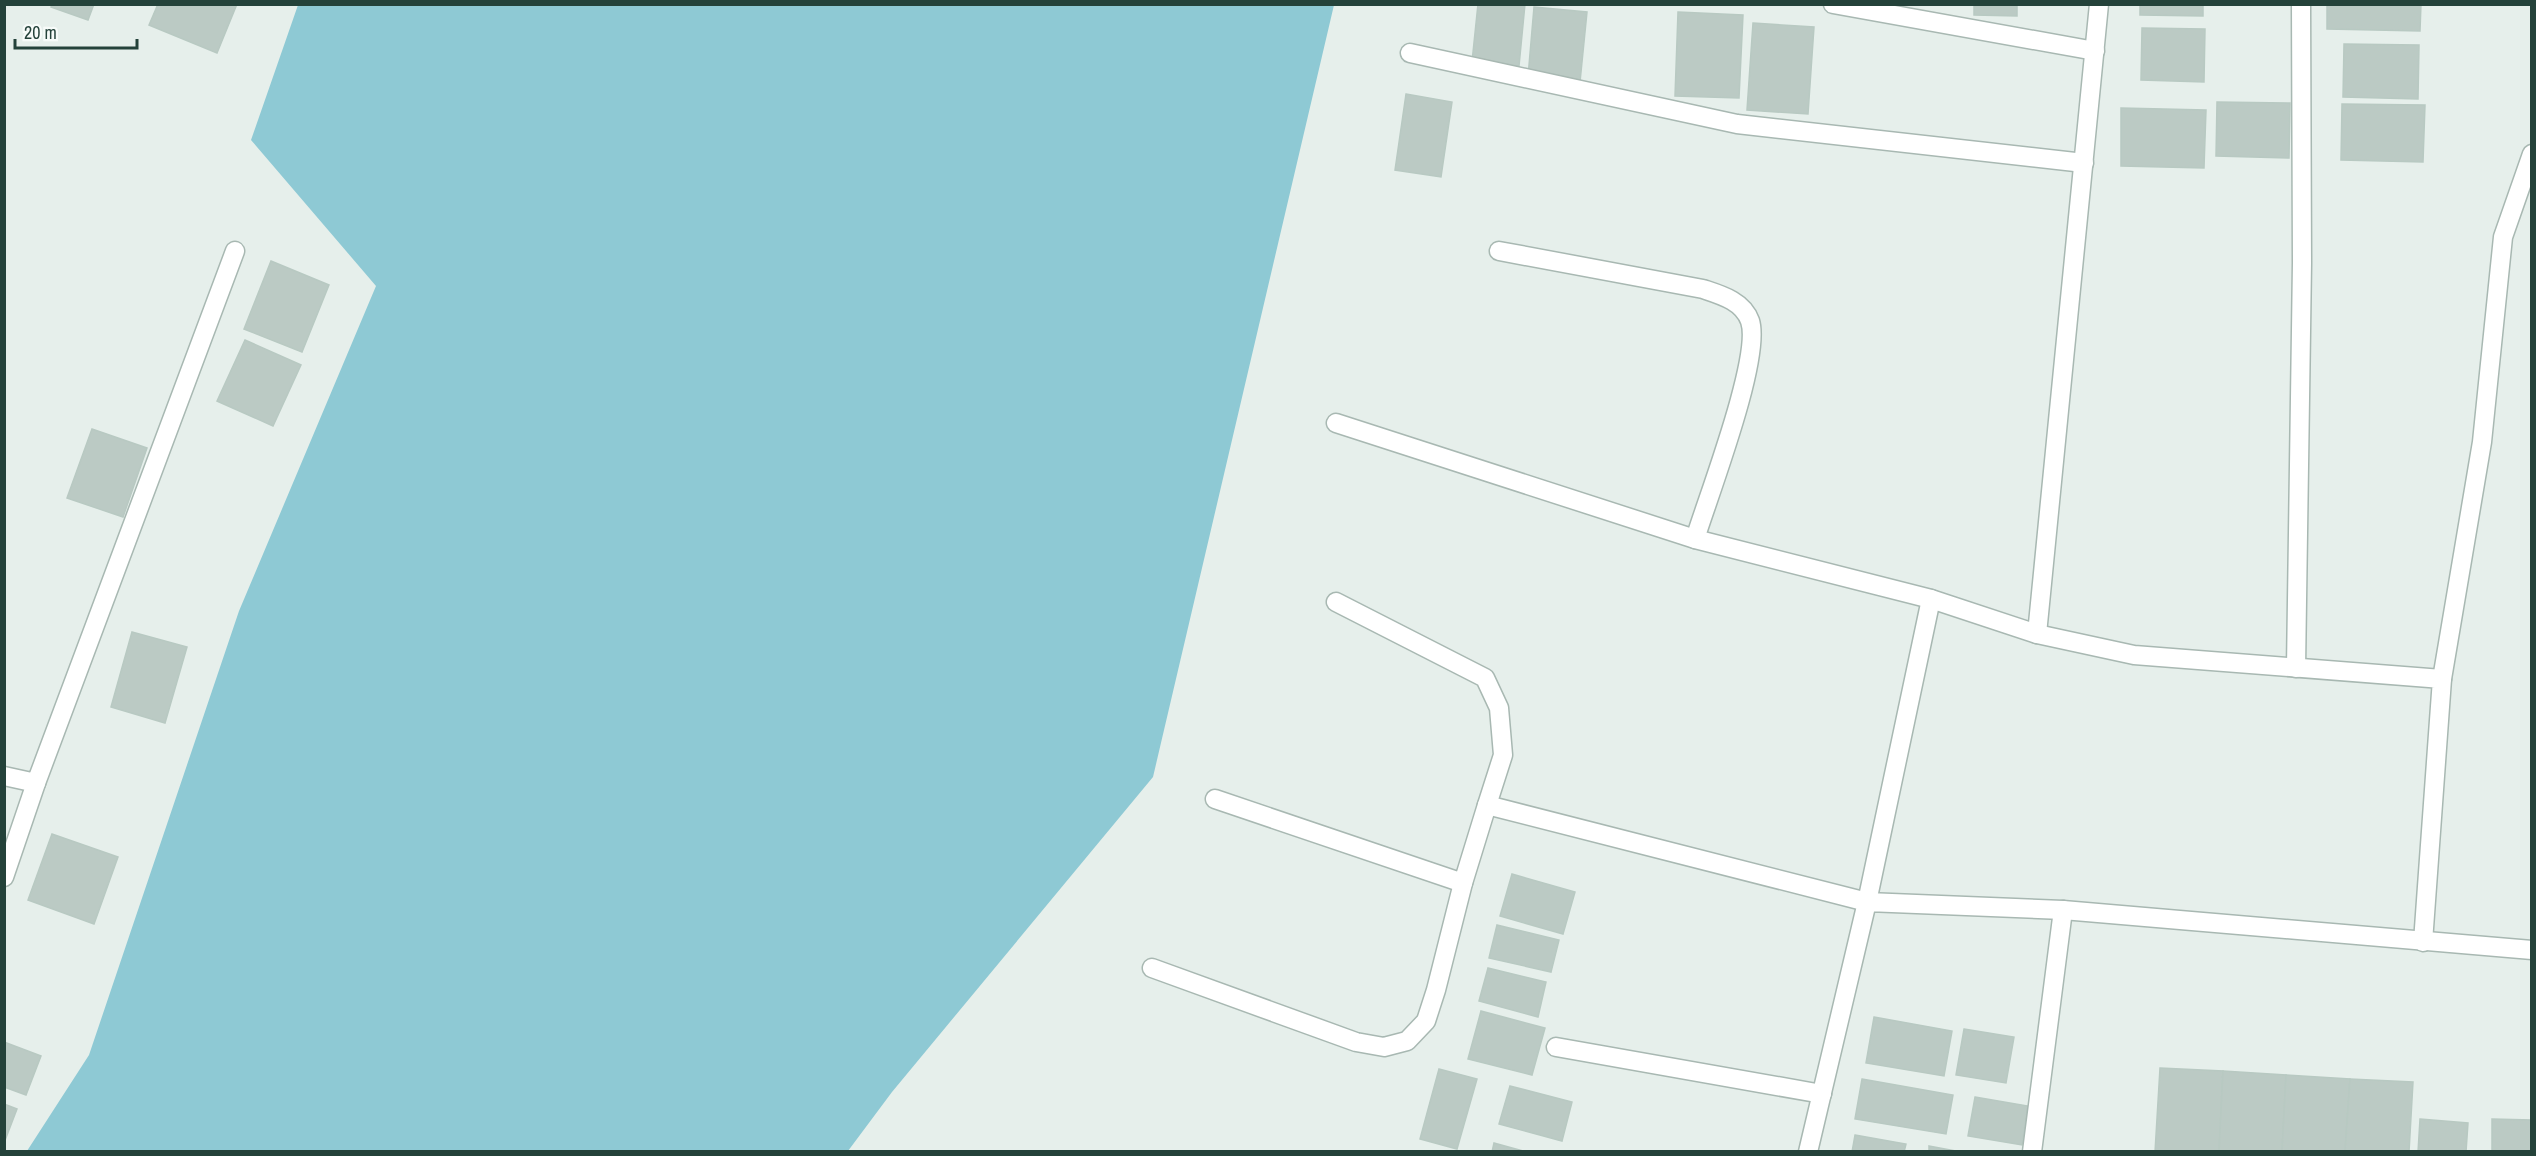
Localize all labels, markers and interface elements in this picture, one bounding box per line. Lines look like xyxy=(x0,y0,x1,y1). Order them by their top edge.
scale bar xyxy=(15,12,136,50)
text: 20 m xyxy=(24,20,57,45)

